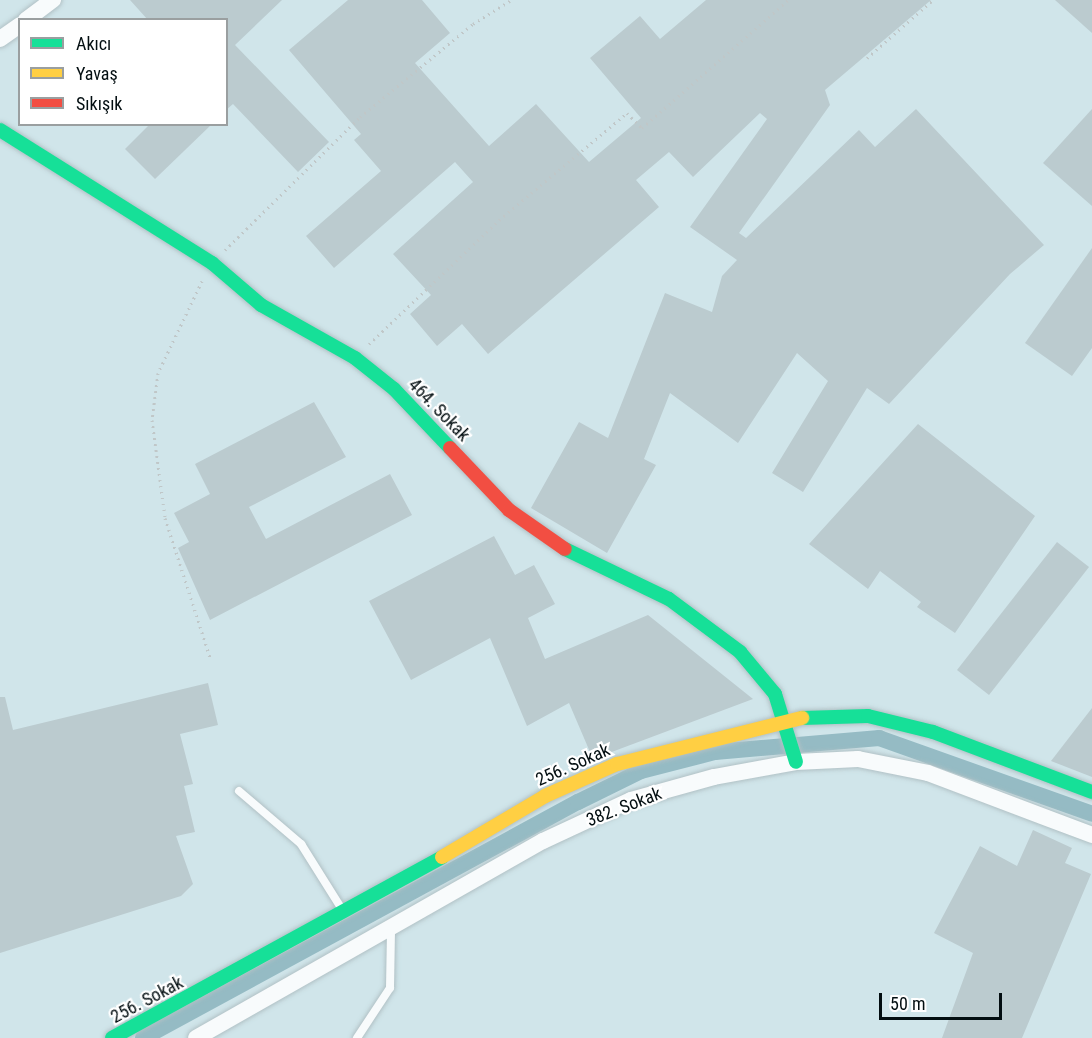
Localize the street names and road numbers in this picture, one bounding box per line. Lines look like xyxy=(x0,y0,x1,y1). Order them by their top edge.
street label: 464. Sokak xyxy=(404,374,474,446)
street label: 256. Sokak xyxy=(533,739,613,791)
street label: 382. Sokak xyxy=(583,783,665,831)
street label: 256. Sokak xyxy=(107,972,187,1028)

